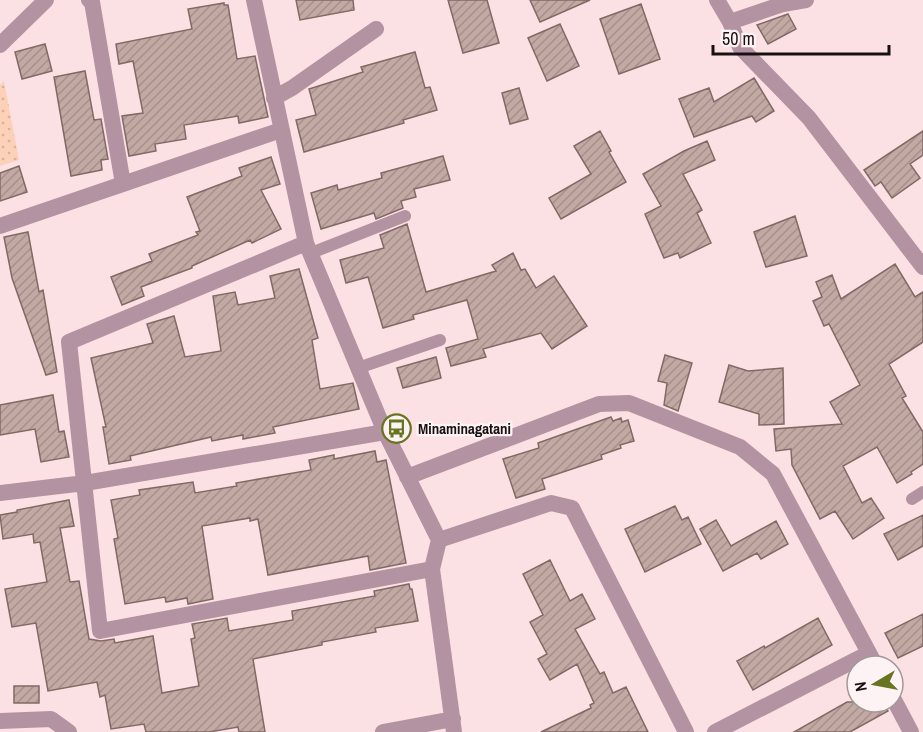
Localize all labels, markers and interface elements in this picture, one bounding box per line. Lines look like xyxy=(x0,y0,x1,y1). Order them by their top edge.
scale bar xyxy=(713,18,888,56)
text: 50 m xyxy=(722,26,755,51)
bus stop icon: Minaminagatani xyxy=(381,413,413,445)
place label: Minaminagatani xyxy=(418,418,511,439)
north arrow xyxy=(845,654,905,714)
text: N xyxy=(849,680,872,693)

